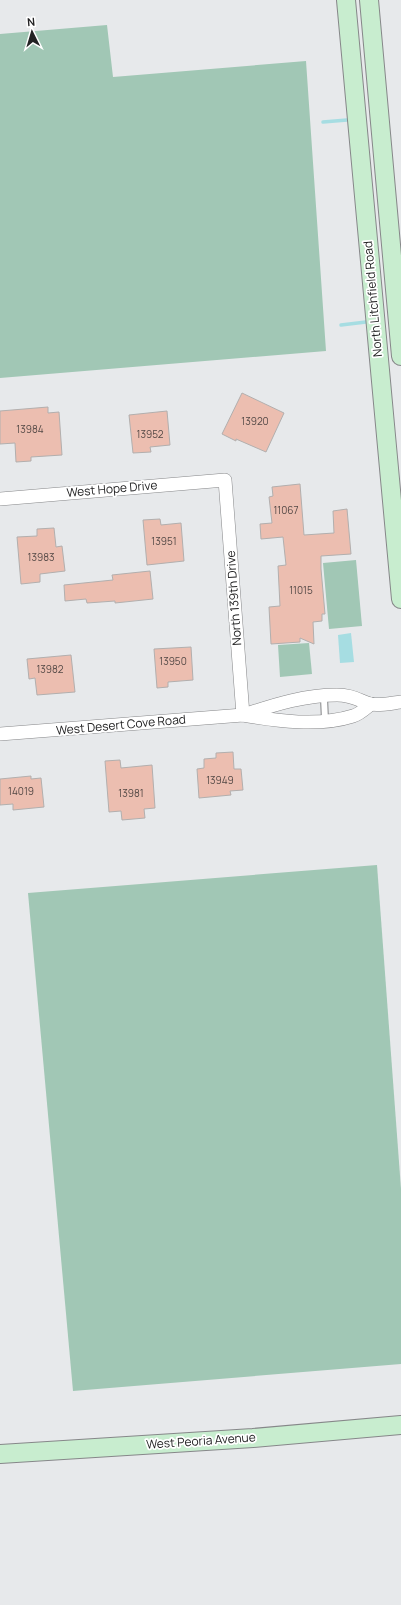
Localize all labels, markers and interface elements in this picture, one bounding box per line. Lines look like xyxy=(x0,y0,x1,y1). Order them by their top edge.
north arrow xyxy=(12,12,52,52)
text: N xyxy=(26,14,36,29)
street label: North Litchfield Road xyxy=(359,240,386,358)
house number: 13920 xyxy=(241,414,269,428)
house number: 13984 xyxy=(16,422,44,436)
house number: 13952 xyxy=(137,427,164,441)
street label: West Hope Drive xyxy=(66,476,158,501)
house number: 11067 xyxy=(273,503,299,517)
house number: 13951 xyxy=(151,534,177,548)
house number: 13983 xyxy=(28,550,54,564)
street label: North 139th Drive xyxy=(222,550,245,646)
house number: 11015 xyxy=(289,583,313,597)
house number: 13950 xyxy=(159,654,187,668)
house number: 13982 xyxy=(36,662,64,676)
street label: West Desert Cove Road xyxy=(55,710,187,739)
house number: 13949 xyxy=(206,773,234,787)
house number: 14019 xyxy=(8,784,34,798)
house number: 13981 xyxy=(118,786,144,800)
street label: West Peoria Avenue xyxy=(146,1428,256,1453)

